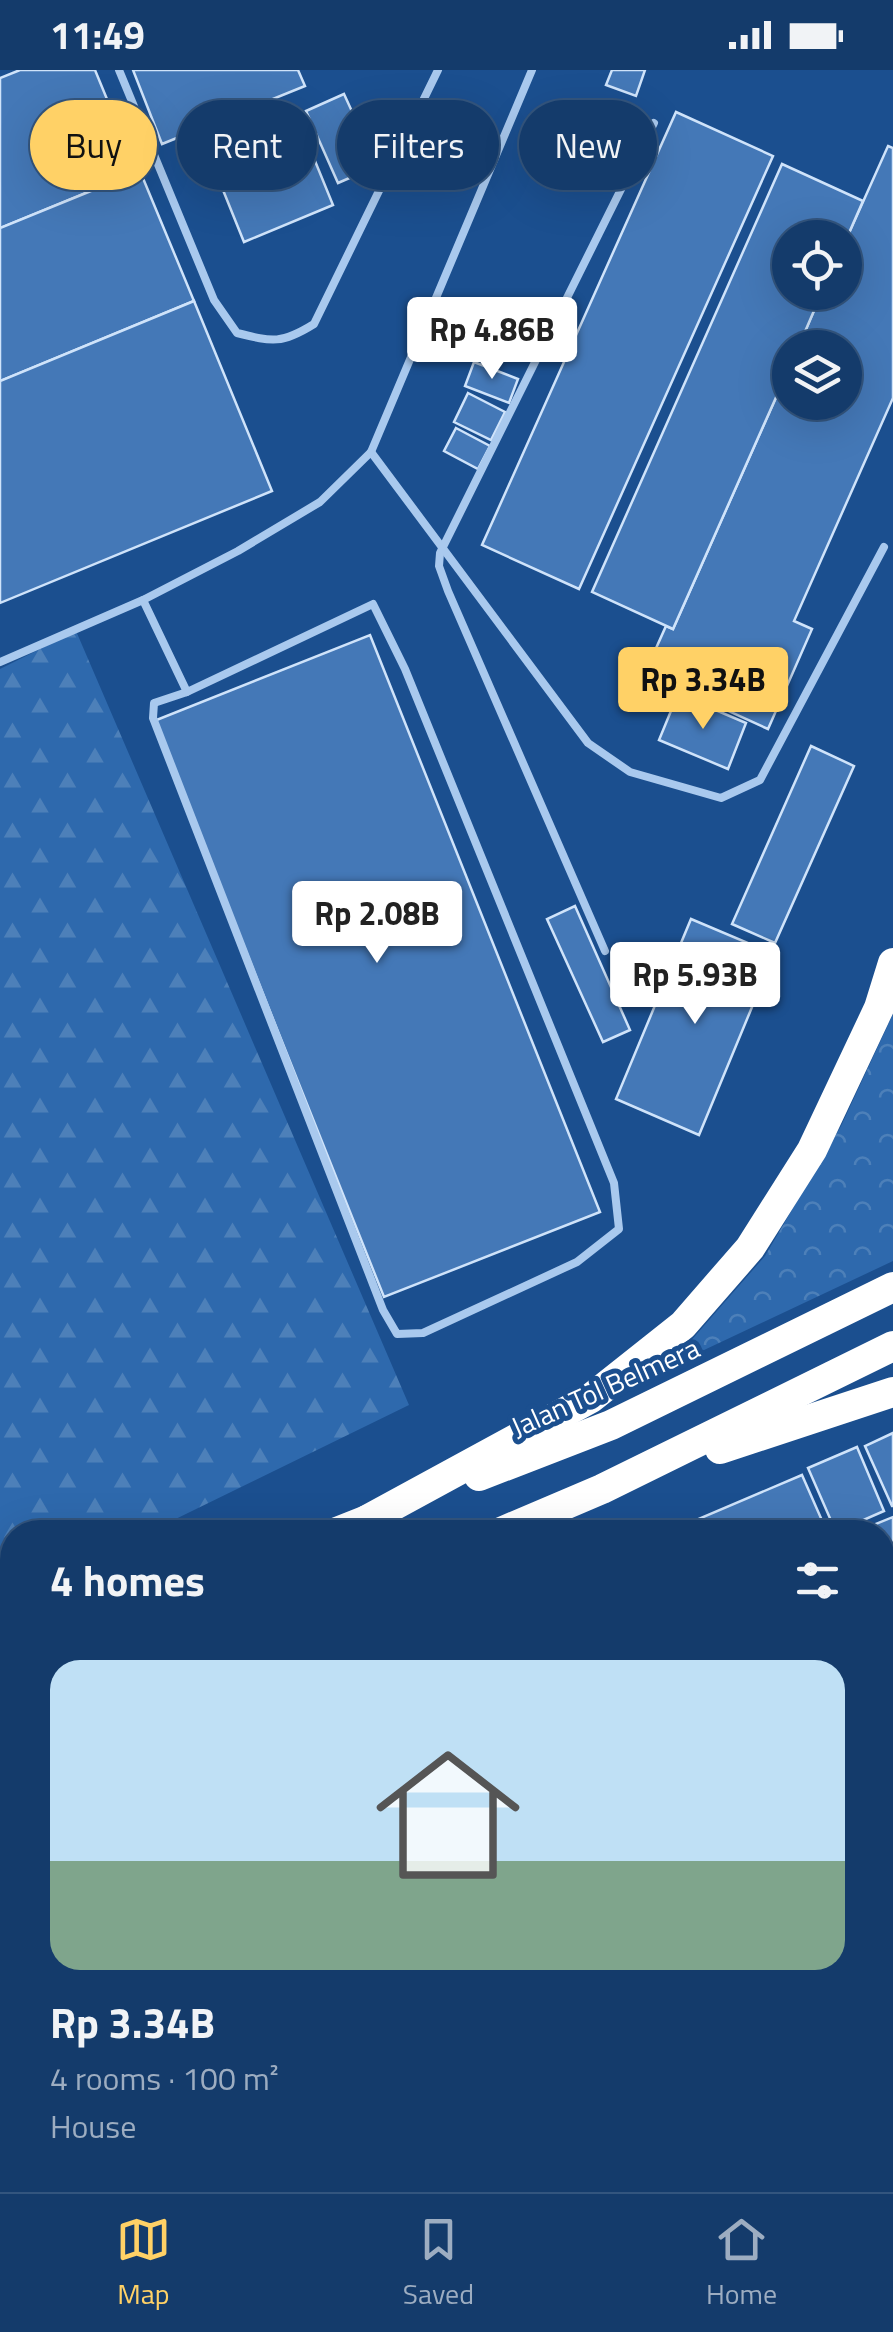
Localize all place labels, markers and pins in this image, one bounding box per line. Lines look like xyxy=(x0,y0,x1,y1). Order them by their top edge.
pin: Rp 4.86B xyxy=(389,297,595,382)
pin: Rp 3.34B xyxy=(600,647,806,732)
pin: Rp 2.08B xyxy=(274,881,480,966)
pin: Rp 5.93B xyxy=(592,942,798,1027)

